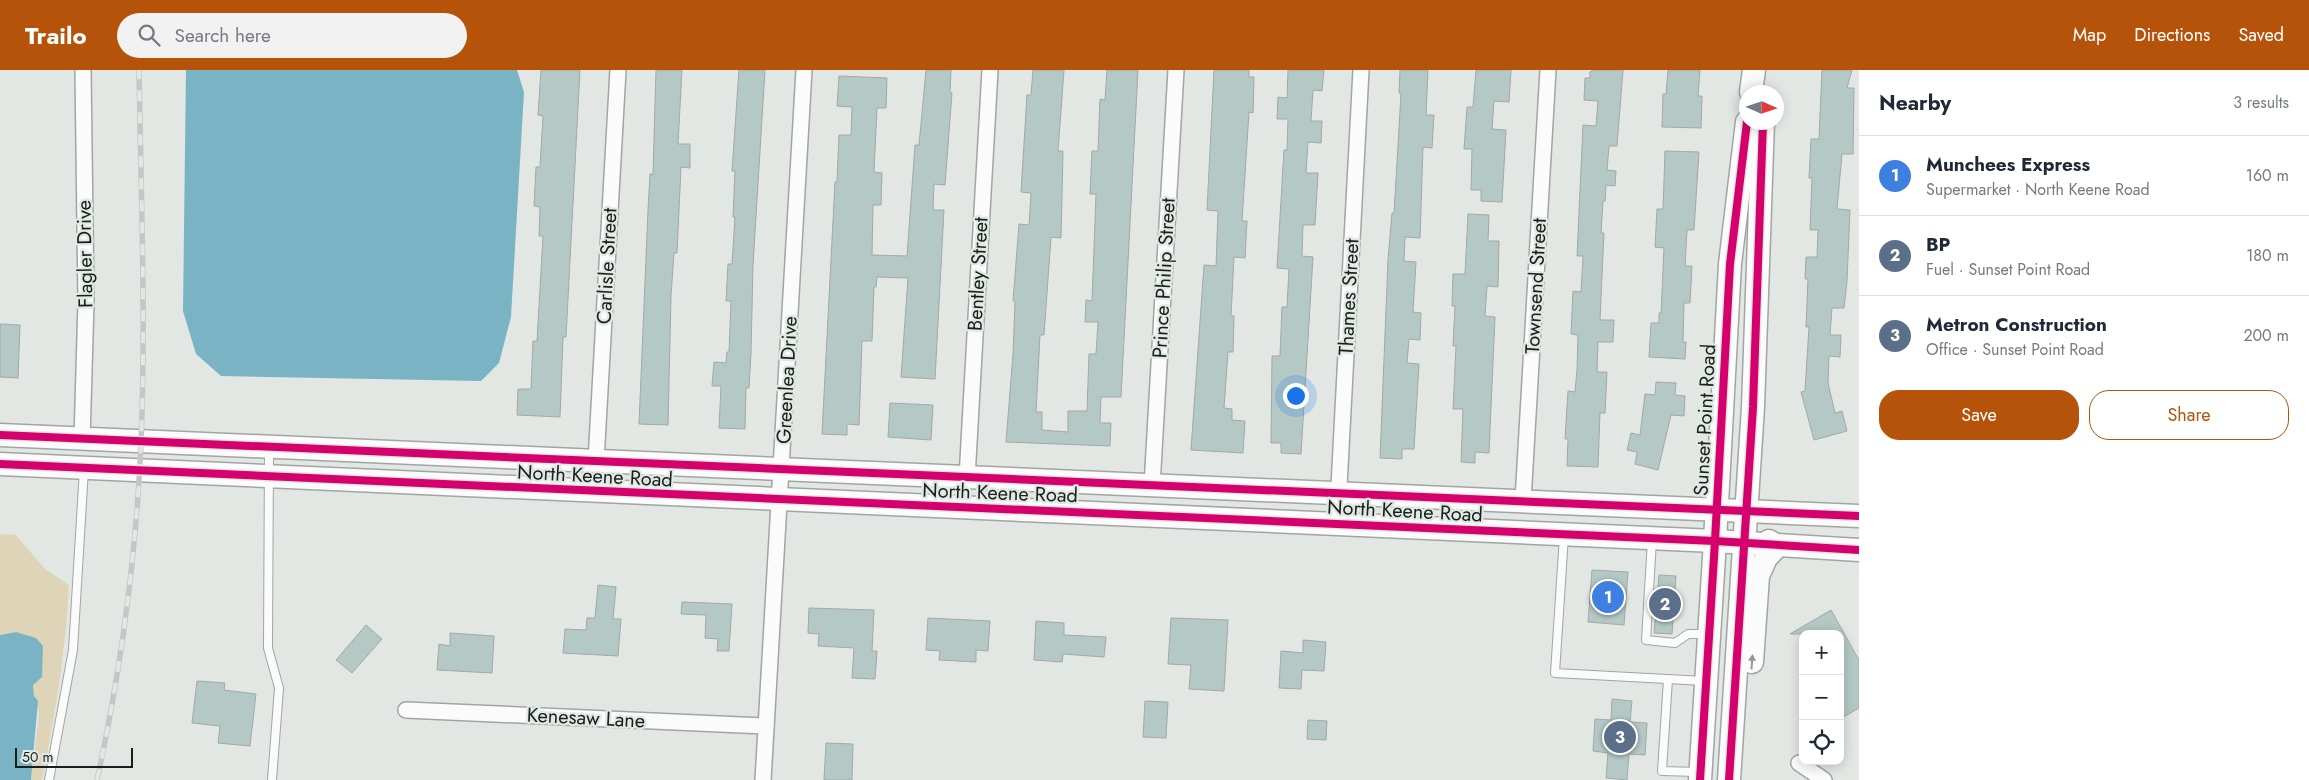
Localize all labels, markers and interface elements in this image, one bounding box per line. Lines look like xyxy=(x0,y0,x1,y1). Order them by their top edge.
search box xyxy=(117,13,467,58)
text: Trailo xyxy=(25,18,87,53)
icon: search xyxy=(135,21,163,49)
text: Search here xyxy=(175,22,271,49)
text: Map xyxy=(2073,22,2106,48)
text: Directions xyxy=(2134,22,2210,48)
text: Saved xyxy=(2238,22,2284,48)
north arrow xyxy=(1739,85,1784,130)
text: Nearby xyxy=(1879,88,1951,118)
text: 3 results xyxy=(2233,91,2289,114)
text: Munchees Express xyxy=(1926,151,2090,178)
text: 1 xyxy=(1891,164,1899,187)
text: 160 m xyxy=(2246,164,2289,187)
text: Supermarket · North Keene Road xyxy=(1926,178,2150,201)
street label: Prince Philip Street xyxy=(1145,197,1183,359)
street label: Flagler Drive xyxy=(70,200,100,308)
street label: Carlisle Street xyxy=(589,207,625,325)
street label: Bentley Street xyxy=(961,216,995,332)
street label: Townsend Street xyxy=(1518,217,1554,355)
text: BP xyxy=(1926,231,1950,258)
street label: Thames Street xyxy=(1331,238,1367,356)
text: 2 xyxy=(1890,244,1900,267)
text: 180 m xyxy=(2246,244,2289,267)
text: Fuel · Sunset Point Road xyxy=(1926,258,2090,281)
text: Metron Construction xyxy=(1926,311,2107,338)
street label: Greenlea Drive xyxy=(769,315,805,445)
text: 3 xyxy=(1890,324,1900,347)
text: 200 m xyxy=(2243,324,2289,347)
text: Office · Sunset Point Road xyxy=(1926,338,2104,361)
street label: Sunset Point Road xyxy=(1687,343,1723,497)
your location xyxy=(1283,383,1309,409)
button: Save xyxy=(1879,390,2079,440)
button: Share xyxy=(2089,390,2289,440)
street label: North Keene Road xyxy=(516,457,674,495)
street label: North Keene Road xyxy=(922,476,1078,510)
street label: North Keene Road xyxy=(1326,492,1484,530)
pin: 1 xyxy=(1592,578,1624,616)
pin: 2 xyxy=(1649,585,1681,623)
map controls xyxy=(1799,630,1844,765)
button: + xyxy=(1799,630,1844,675)
one-way arrow xyxy=(1749,654,1757,670)
button: − xyxy=(1799,675,1844,720)
street label: Kenesaw Lane xyxy=(526,700,646,736)
pin: 3 xyxy=(1604,718,1636,756)
button: locate xyxy=(1799,720,1844,765)
scale bar xyxy=(15,745,132,768)
text: 50 m xyxy=(22,747,53,767)

